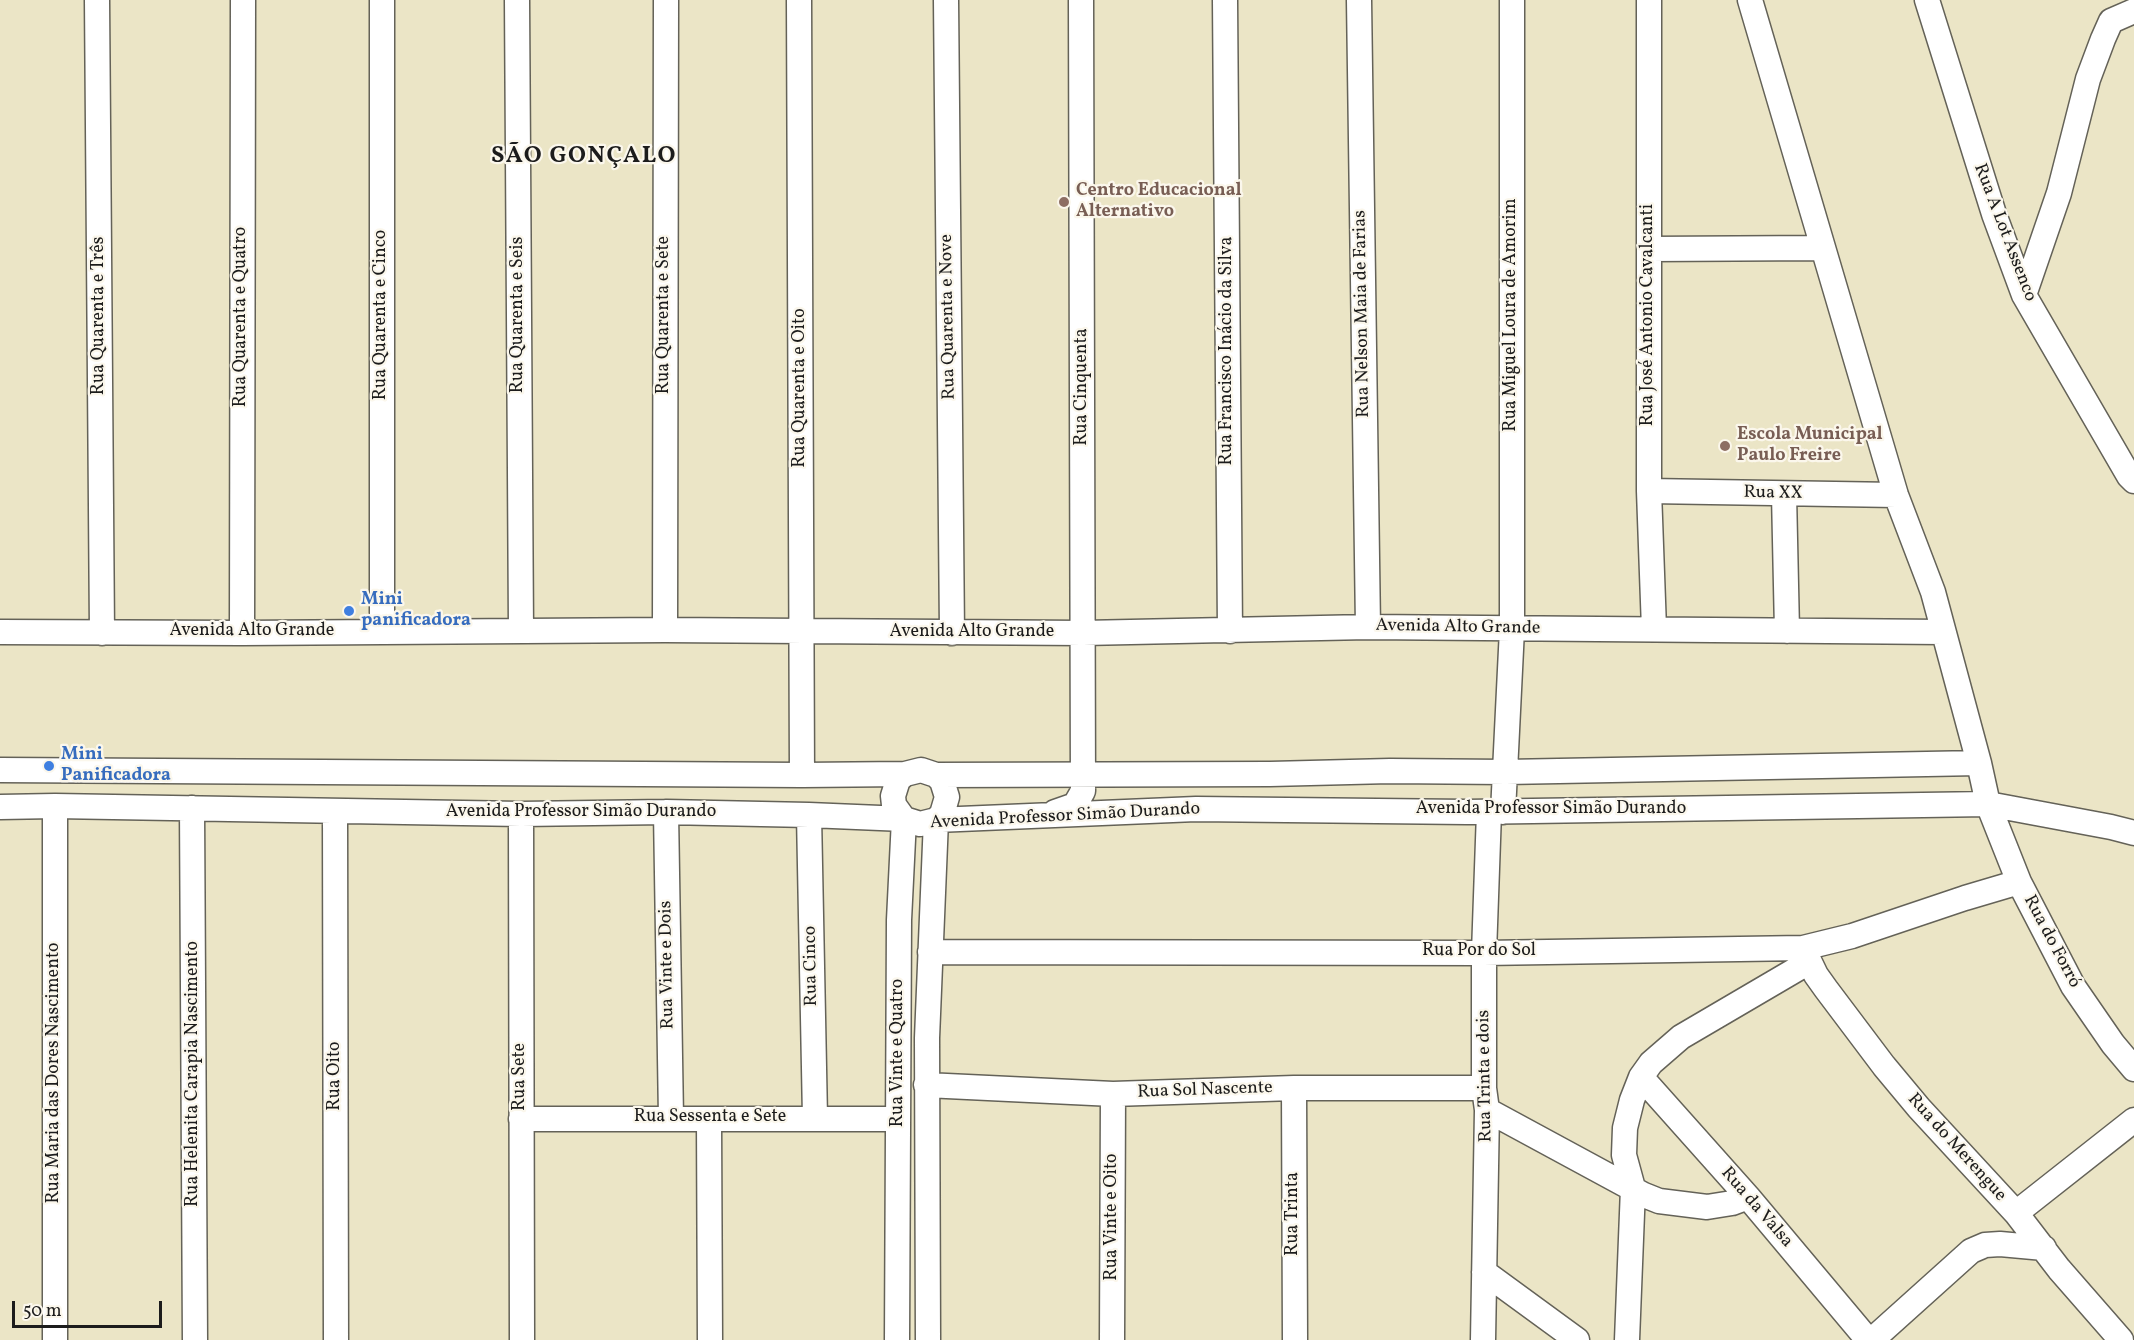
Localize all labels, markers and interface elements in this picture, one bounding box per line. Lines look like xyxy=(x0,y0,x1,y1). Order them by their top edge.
district label: SÃO GONÇALO xyxy=(491,144,677,172)
street label: Rua A Lot Assenco xyxy=(1968,161,2040,305)
place label: Centro Educacional Alternativo xyxy=(1076,181,1242,224)
marker: Centro Educacional Alternativo xyxy=(1057,195,1071,209)
street label: Rua Miguel Loura de Amorim xyxy=(1501,198,1523,432)
street label: Rua José Antonio Cavalcanti xyxy=(1638,204,1660,426)
street label: Rua Nelson Maia de Farias xyxy=(1350,210,1376,418)
street label: Rua Quarenta e Quatro xyxy=(231,227,253,407)
street label: Rua Quarenta e Cinco xyxy=(371,230,393,400)
street label: Rua Quarenta e Nove xyxy=(937,234,961,400)
street label: Rua Quarenta e Sete xyxy=(654,236,676,394)
street label: Rua Quarenta e Três xyxy=(89,237,111,395)
street label: Rua Quarenta e Seis xyxy=(508,237,530,393)
street label: Rua Francisco Inácio da Silva xyxy=(1217,237,1239,465)
street label: Rua Quarenta e Oito xyxy=(790,308,812,468)
street label: Rua Cinquenta xyxy=(1072,328,1094,446)
place label: Escola Municipal Paulo Freire xyxy=(1737,425,1883,468)
marker: Escola Municipal Paulo Freire xyxy=(1718,439,1732,453)
street label: Rua XX xyxy=(1743,483,1803,505)
place label: Mini panificadora xyxy=(361,590,471,632)
marker: Mini panificadora xyxy=(342,604,356,618)
street label: Avenida Alto Grande xyxy=(1375,616,1541,640)
street label: Avenida Alto Grande xyxy=(170,621,334,643)
street label: Avenida Alto Grande xyxy=(890,622,1054,644)
place label: Mini Panificadora xyxy=(61,745,171,788)
marker: Mini Panificadora xyxy=(42,759,56,773)
street label: Avenida Professor Simão Durando xyxy=(929,799,1201,835)
street label: Avenida Professor Simão Durando xyxy=(1416,799,1686,821)
street label: Avenida Professor Simão Durando xyxy=(446,802,716,824)
street label: Rua do Forró xyxy=(2018,892,2084,992)
street label: Rua Vinte e Dois xyxy=(656,900,680,1030)
street label: Rua Cinco xyxy=(800,926,824,1006)
street label: Rua Helenita Carapia Nascimento xyxy=(183,941,205,1207)
street label: Rua Por do Sol xyxy=(1422,941,1536,963)
street label: Rua Maria das Dores Nascimento xyxy=(44,942,66,1204)
street label: Rua Vinte e Quatro xyxy=(888,979,910,1127)
street label: Rua Trinta e dois xyxy=(1474,1010,1498,1142)
street label: Rua Oito xyxy=(325,1041,347,1111)
street label: Rua Sete xyxy=(510,1043,532,1111)
street label: Rua Sol Nascente xyxy=(1137,1078,1273,1104)
street label: Rua do Merengue xyxy=(1902,1090,2010,1206)
street label: Rua Sessenta e Sete xyxy=(634,1107,786,1129)
street label: Rua Vinte e Oito xyxy=(1102,1153,1124,1281)
street label: Rua da Valsa xyxy=(1715,1163,1797,1253)
street label: Rua Trinta xyxy=(1283,1172,1305,1256)
scale bar xyxy=(15,1289,165,1327)
text: 50 m xyxy=(23,1299,62,1324)

